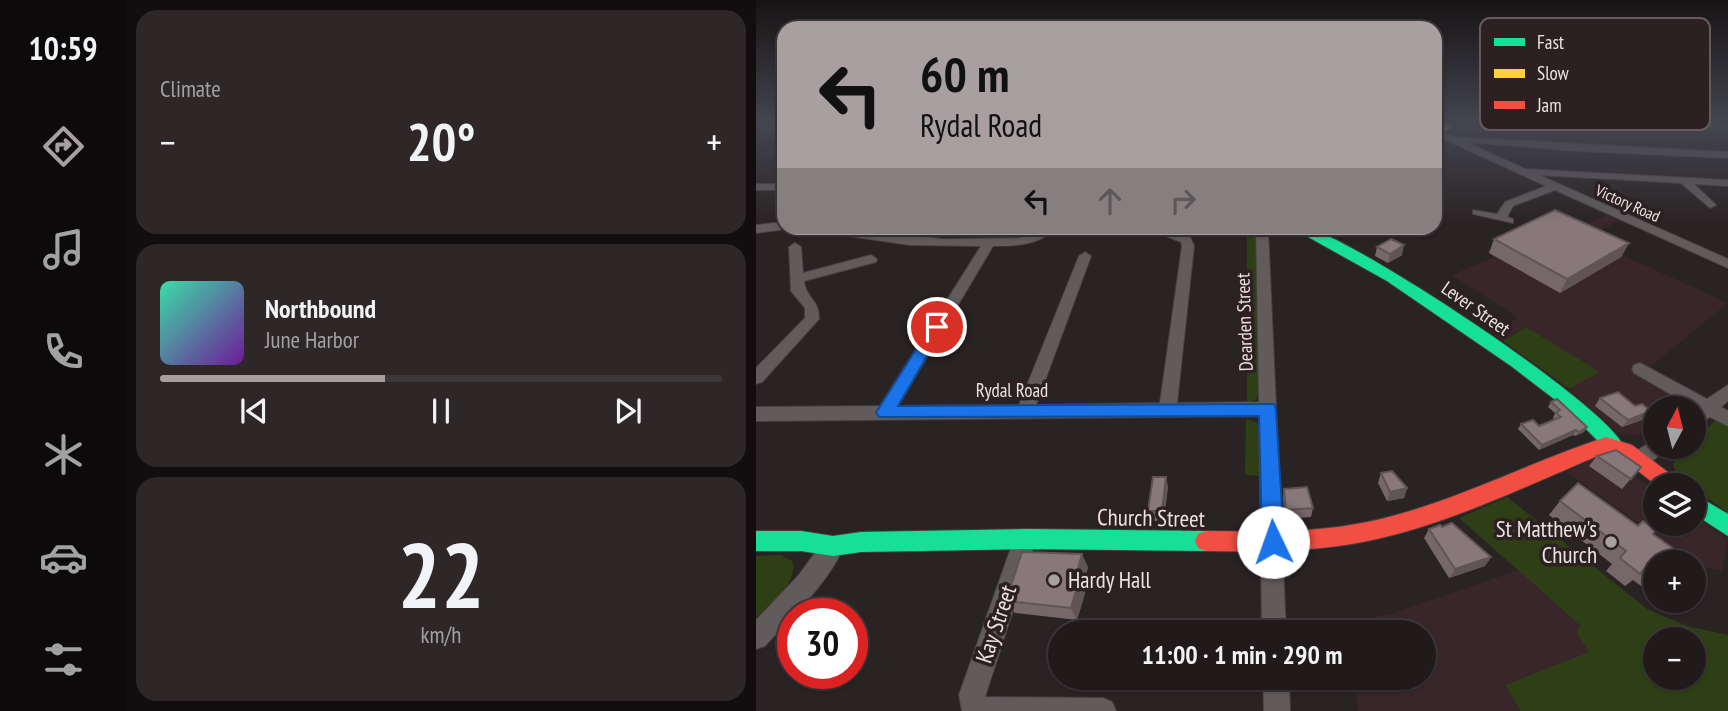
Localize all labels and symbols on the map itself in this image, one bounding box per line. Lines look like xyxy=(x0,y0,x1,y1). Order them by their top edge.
legend xyxy=(1480,18,1710,130)
text: Fast xyxy=(1537,30,1565,54)
text: Slow xyxy=(1537,61,1570,85)
text: Jam xyxy=(1536,93,1562,117)
street label: Victory Road xyxy=(1592,180,1663,226)
street label: Dearden Street xyxy=(1230,272,1258,372)
street label: Lever Street xyxy=(1437,276,1516,341)
pin xyxy=(907,297,967,357)
street label: Rydal Road xyxy=(976,378,1048,402)
north arrow xyxy=(1643,396,1706,458)
street label: Church Street xyxy=(1097,502,1206,533)
position arrow xyxy=(1236,505,1310,579)
place label: St Matthew's Church xyxy=(1496,514,1597,569)
marker: St Matthew's Church xyxy=(1603,534,1619,550)
place label: Hardy Hall xyxy=(1068,565,1152,594)
marker: Hardy Hall xyxy=(1046,572,1062,588)
street label: Kay Street xyxy=(969,580,1023,667)
speed limit sign: 30 xyxy=(777,598,868,689)

